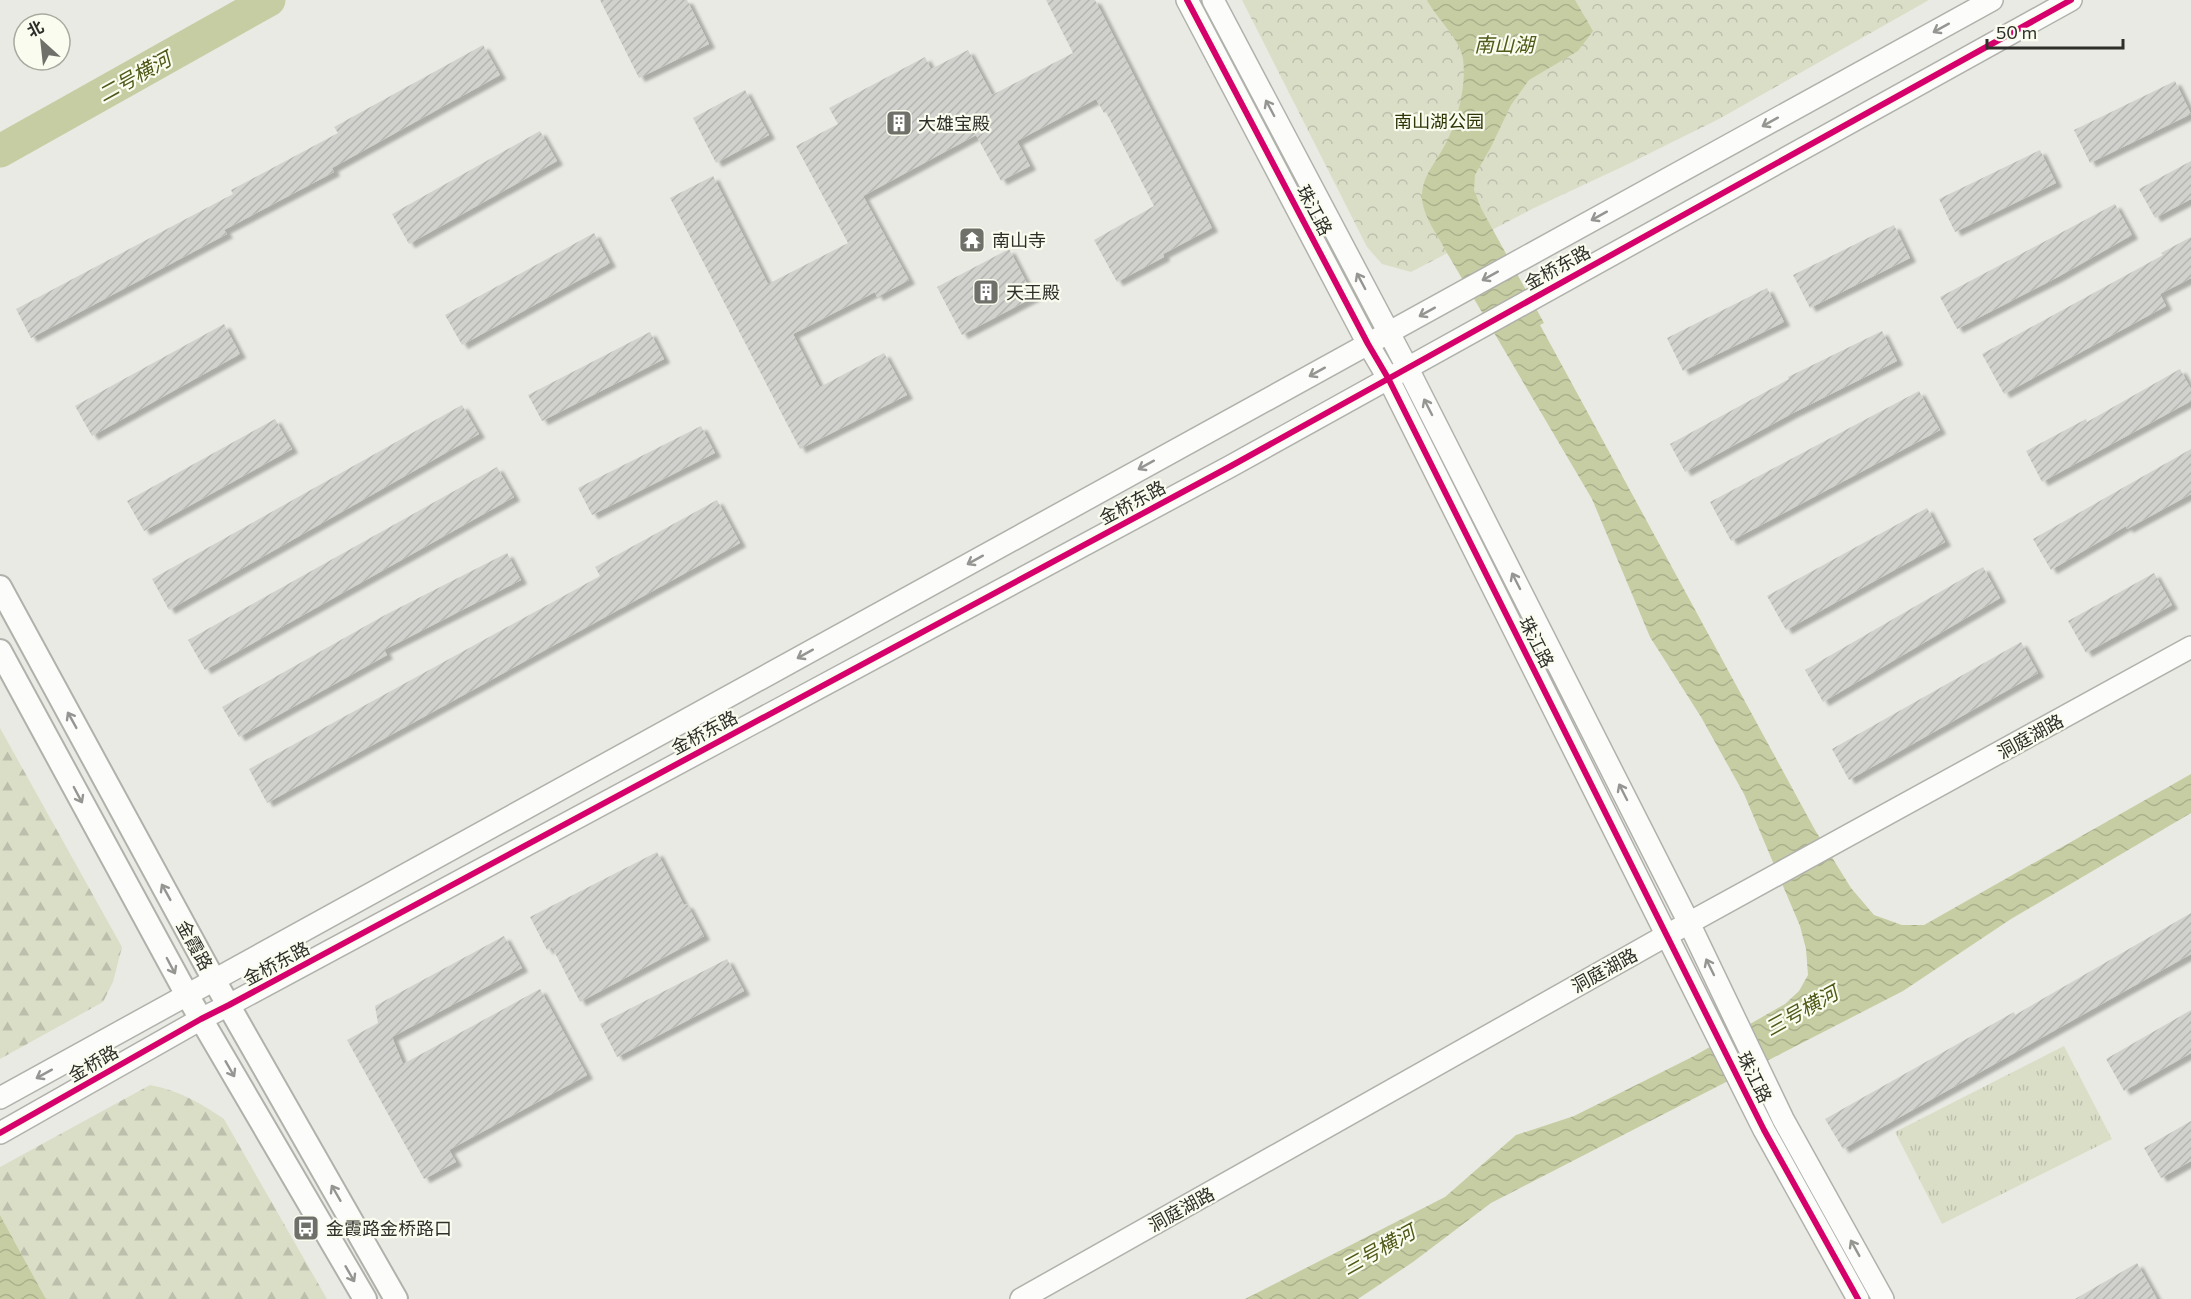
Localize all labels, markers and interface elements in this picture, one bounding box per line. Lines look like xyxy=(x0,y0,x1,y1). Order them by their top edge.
north arrow xyxy=(12,12,72,72)
scale bar xyxy=(1987,12,2124,50)
text: 北 xyxy=(24,16,46,40)
text: 50 m xyxy=(1996,21,2037,43)
one-way arrow xyxy=(1933,22,1950,34)
water label: 南山湖 xyxy=(1474,32,1537,56)
water label: 二号横河 xyxy=(93,44,178,106)
one-way arrow xyxy=(1264,100,1275,118)
building icon: 大雄宝殿 xyxy=(884,108,914,138)
park label: 南山湖公园 xyxy=(1394,110,1484,132)
place label: 大雄宝殿 xyxy=(918,112,990,134)
one-way arrow xyxy=(1762,116,1779,128)
street label: 珠江路 xyxy=(1293,181,1337,239)
one-way arrow xyxy=(1591,211,1609,222)
temple icon: 南山寺 xyxy=(957,225,987,255)
place label: 南山寺 xyxy=(992,229,1046,251)
street label: 金桥东路 xyxy=(1520,240,1594,294)
one-way arrow xyxy=(1482,270,1499,282)
one-way arrow xyxy=(1354,272,1366,290)
building icon: 天王殿 xyxy=(971,277,1001,307)
place label: 天王殿 xyxy=(1006,281,1060,303)
one-way arrow xyxy=(1418,307,1436,318)
one-way arrow xyxy=(1308,367,1326,378)
one-way arrow xyxy=(1421,398,1433,416)
one-way arrow xyxy=(1138,460,1155,472)
street label: 金桥东路 xyxy=(1095,475,1169,529)
one-way arrow xyxy=(967,554,984,566)
one-way arrow xyxy=(1509,572,1521,590)
street label: 珠江路 xyxy=(1515,613,1559,671)
one-way arrow xyxy=(796,649,814,660)
street label: 金桥东路 xyxy=(667,705,741,759)
street label: 洞庭湖路 xyxy=(1993,709,2067,763)
one-way arrow xyxy=(66,712,77,730)
one-way arrow xyxy=(1616,784,1628,802)
one-way arrow xyxy=(73,785,84,803)
one-way arrow xyxy=(160,883,171,901)
street label: 金霞路 xyxy=(172,916,218,974)
street label: 金桥东路 xyxy=(239,936,313,990)
street label: 洞庭湖路 xyxy=(1567,943,1641,997)
one-way arrow xyxy=(165,957,177,974)
one-way arrow xyxy=(1703,958,1715,976)
water label: 三号横河 xyxy=(1760,978,1845,1040)
street label: 金桥路 xyxy=(64,1040,122,1086)
street label: 珠江路 xyxy=(1733,1048,1777,1106)
one-way arrow xyxy=(225,1060,237,1077)
one-way arrow xyxy=(36,1068,53,1080)
street label: 洞庭湖路 xyxy=(1144,1182,1218,1236)
one-way arrow xyxy=(330,1185,341,1203)
bus stop icon: 金霞路金桥路口 xyxy=(291,1213,321,1243)
place label: 金霞路金桥路口 xyxy=(326,1217,452,1239)
water label: 三号横河 xyxy=(1337,1217,1422,1279)
one-way arrow xyxy=(1849,1240,1861,1257)
one-way arrow xyxy=(344,1265,356,1282)

